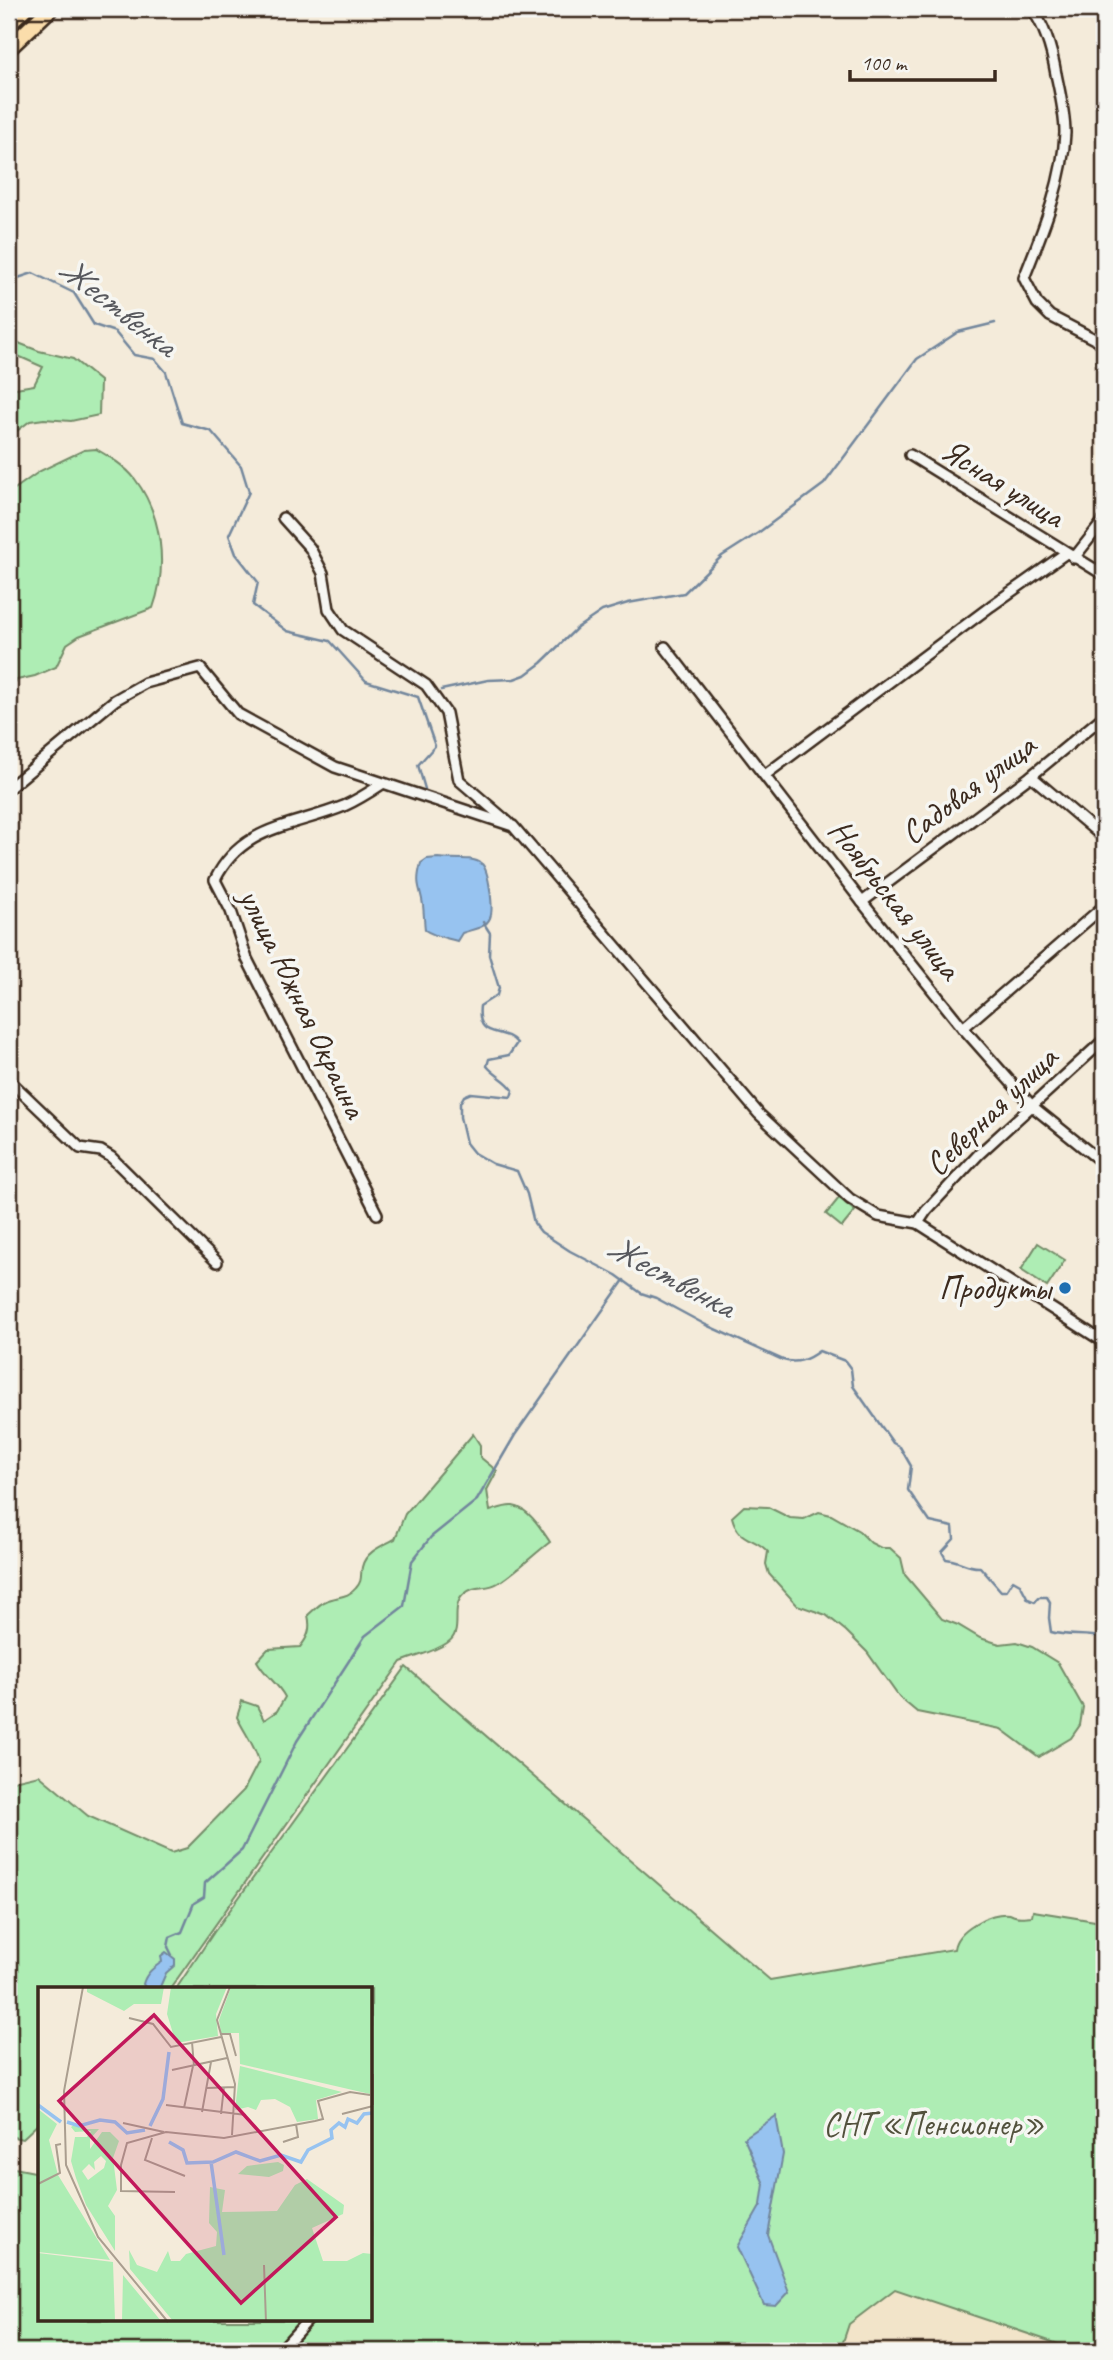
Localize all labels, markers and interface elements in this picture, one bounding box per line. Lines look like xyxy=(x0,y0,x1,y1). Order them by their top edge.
scale bar xyxy=(850,38,996,82)
text: 100 m xyxy=(861,50,908,76)
water label: Жественка xyxy=(50,246,189,368)
street label: Ясная улица xyxy=(934,429,1074,538)
street label: Садовая улица xyxy=(892,723,1046,853)
street label: Ноябрьская улица xyxy=(819,810,972,990)
street label: улица Южная Окраина xyxy=(229,880,377,1126)
street label: Северная улица xyxy=(916,1036,1068,1185)
water label: Жественка xyxy=(600,1224,746,1330)
place label: Продукты xyxy=(939,1267,1054,1309)
marker: Продукты xyxy=(1057,1280,1073,1296)
inset map xyxy=(38,1987,373,2322)
park label: СНТ «Пенсионер» xyxy=(823,2103,1045,2145)

